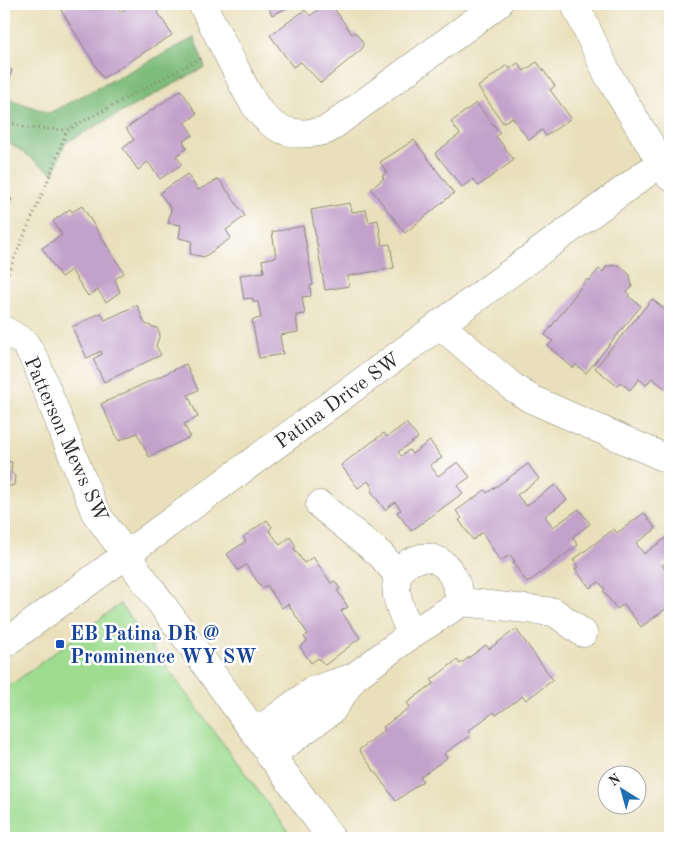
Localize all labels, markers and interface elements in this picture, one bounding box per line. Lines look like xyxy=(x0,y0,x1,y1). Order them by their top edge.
street label: Patina Drive SW xyxy=(272,350,404,453)
street label: Patterson Mews SW xyxy=(20,354,111,525)
place label: EB Patina DR @ Prominence WY SW xyxy=(70,625,257,668)
marker: EB Patina DR @ Prominence WY SW xyxy=(54,638,66,650)
north arrow xyxy=(596,764,646,814)
text: N xyxy=(606,771,624,789)

